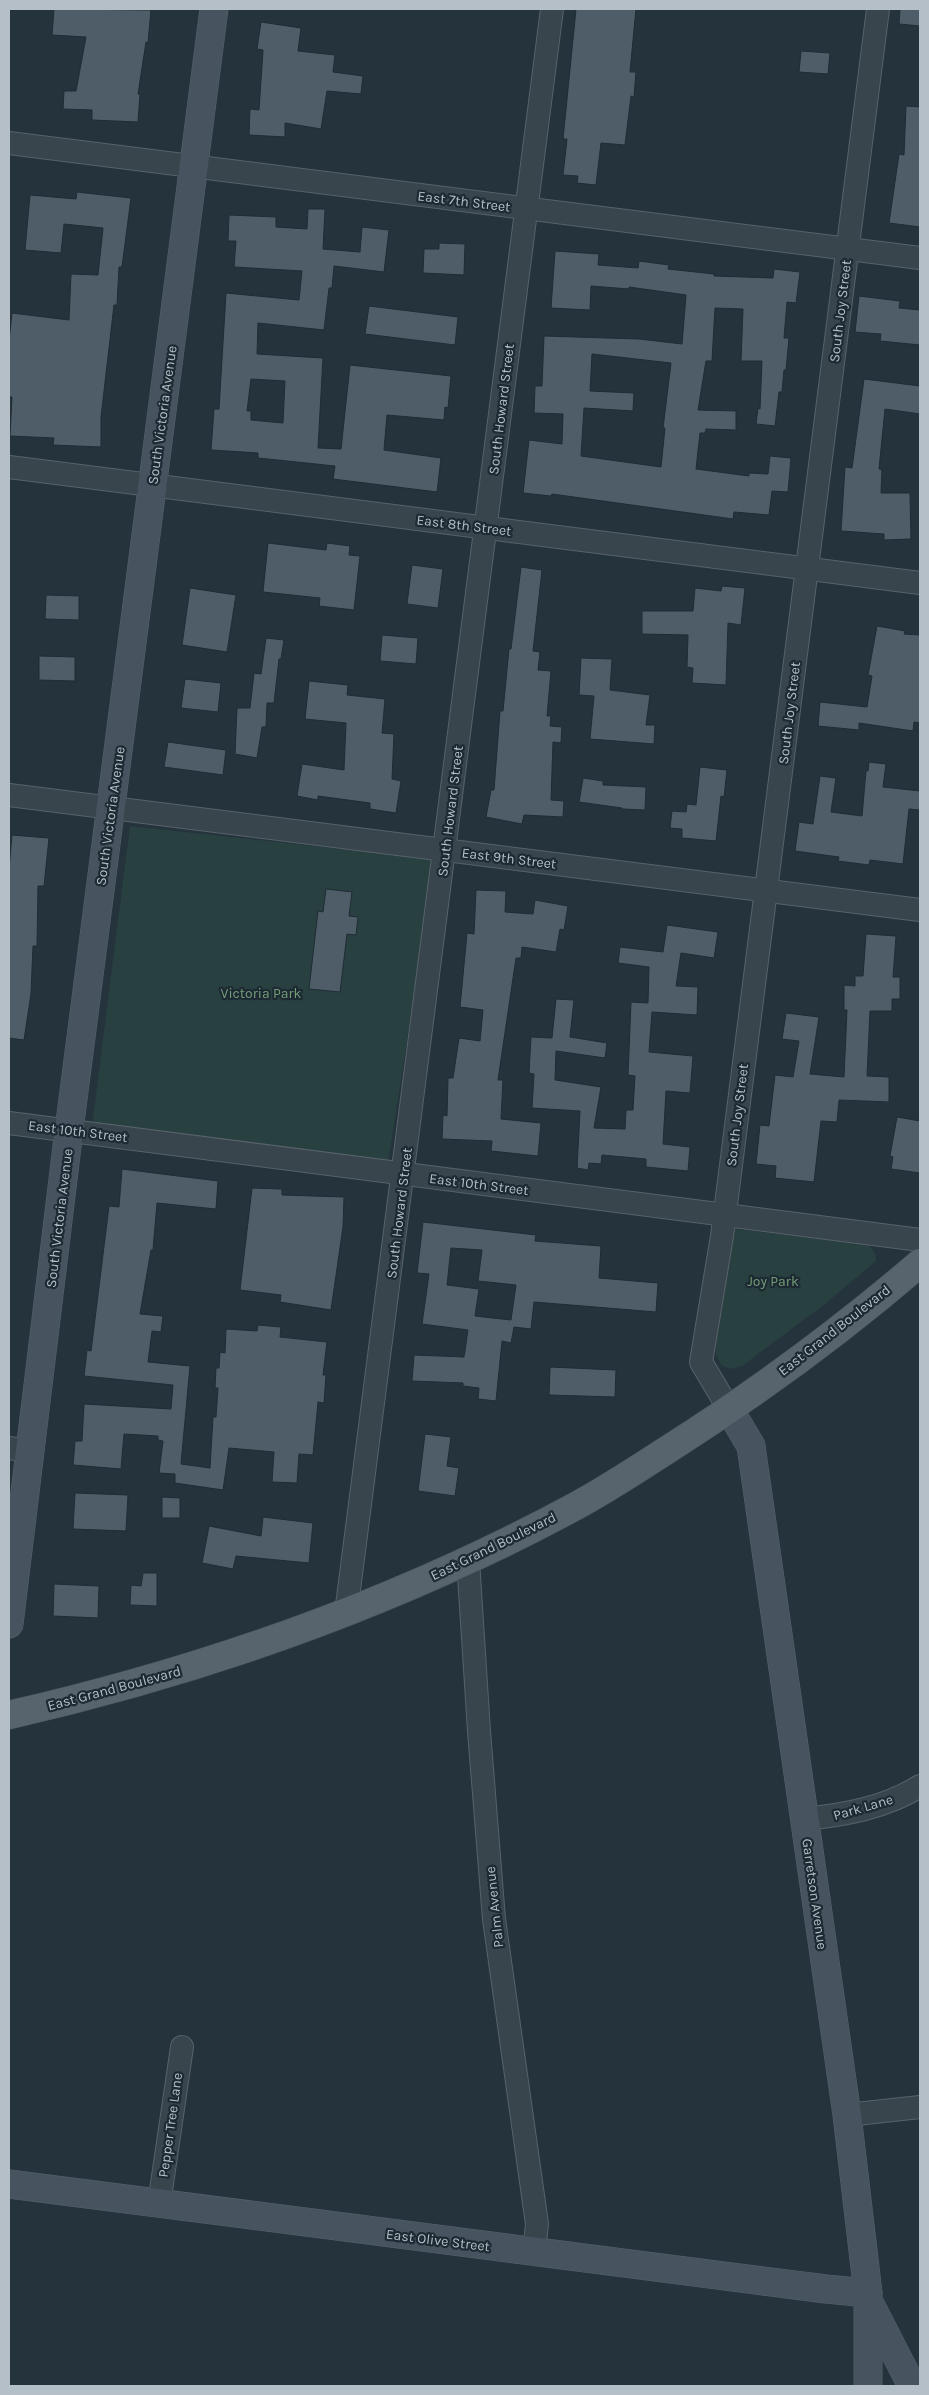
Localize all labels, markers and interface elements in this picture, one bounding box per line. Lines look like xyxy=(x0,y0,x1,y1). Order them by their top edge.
street label: East 7th Street xyxy=(416,187,511,216)
street label: South Joy Street xyxy=(826,259,855,363)
street label: South Howard Street xyxy=(485,343,518,475)
street label: South Victoria Avenue xyxy=(144,344,181,486)
street label: East 8th Street xyxy=(415,511,512,540)
street label: South Joy Street xyxy=(775,661,804,765)
street label: South Victoria Avenue xyxy=(92,745,129,887)
street label: South Howard Street xyxy=(434,745,467,877)
street label: East 9th Street xyxy=(461,844,557,873)
park label: Victoria Park xyxy=(221,985,302,1002)
street label: South Joy Street xyxy=(723,1063,752,1167)
street label: East 10th Street xyxy=(27,1117,129,1146)
street label: South Victoria Avenue xyxy=(43,1147,76,1289)
street label: South Howard Street xyxy=(383,1147,416,1279)
street label: East 10th Street xyxy=(428,1170,530,1199)
park label: Joy Park xyxy=(747,1273,799,1290)
street label: East Grand Boulevard xyxy=(775,1281,894,1379)
street label: East Grand Boulevard xyxy=(428,1509,559,1584)
street label: East Grand Boulevard xyxy=(46,1662,183,1714)
street label: Park Lane xyxy=(831,1791,895,1824)
street label: Garretson Avenue xyxy=(798,1837,831,1951)
street label: Palm Avenue xyxy=(482,1865,507,1949)
street label: Pepper Tree Lane xyxy=(155,2072,186,2179)
street label: East Olive Street xyxy=(385,2226,491,2255)

